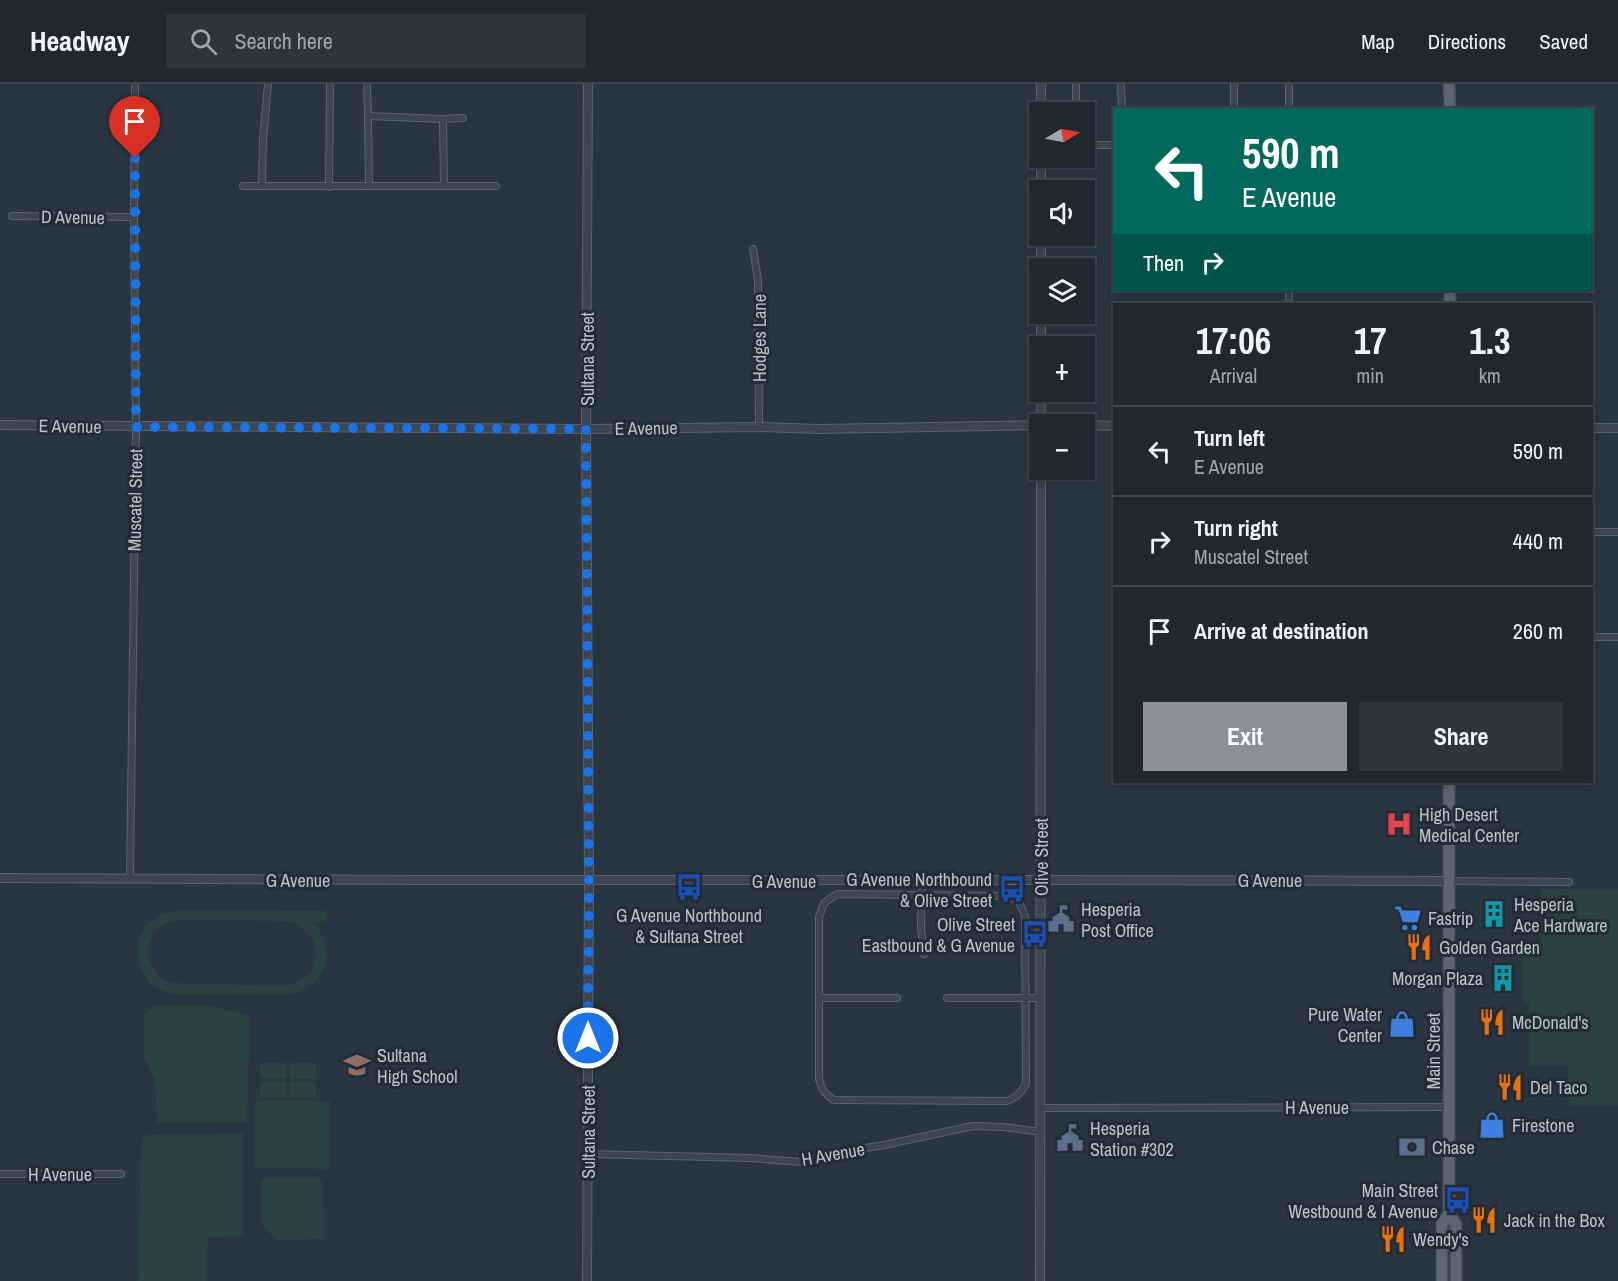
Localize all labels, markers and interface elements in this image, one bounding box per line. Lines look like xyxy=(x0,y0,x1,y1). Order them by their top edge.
search box xyxy=(166,14,586,68)
text: Headway xyxy=(30,22,130,60)
icon: search xyxy=(187,25,220,58)
text: Search here xyxy=(235,26,333,56)
text: Map xyxy=(1361,27,1395,56)
text: Directions xyxy=(1428,27,1506,56)
text: Saved xyxy=(1539,27,1588,56)
pin xyxy=(109,96,160,158)
north arrow xyxy=(1029,102,1095,168)
map controls xyxy=(1029,102,1095,480)
icon: arrive xyxy=(118,105,151,138)
text: 590 m xyxy=(1242,125,1340,181)
icon: left xyxy=(1143,132,1221,210)
text: E Avenue xyxy=(1242,179,1336,215)
button: sound xyxy=(1029,180,1095,246)
street label: D Avenue xyxy=(41,204,105,230)
icon: right xyxy=(1196,246,1229,279)
text: Then xyxy=(1143,248,1184,278)
button: layers xyxy=(1029,258,1095,324)
street label: Hodges Lane xyxy=(747,294,772,382)
street label: Sultana Street xyxy=(575,312,600,406)
text: 17:06 xyxy=(1196,317,1271,365)
text: 17 xyxy=(1354,317,1387,365)
text: 1.3 xyxy=(1469,317,1510,365)
button: + xyxy=(1029,336,1095,402)
text: Arrival xyxy=(1210,362,1257,389)
text: min xyxy=(1357,362,1384,389)
text: km xyxy=(1479,362,1501,389)
street label: E Avenue xyxy=(38,413,102,439)
button: − xyxy=(1029,414,1095,480)
street label: E Avenue xyxy=(614,415,678,441)
text: Turn left xyxy=(1194,423,1265,453)
icon: left xyxy=(1143,435,1176,468)
text: 590 m xyxy=(1513,436,1563,466)
street label: Muscatel Street xyxy=(122,449,148,551)
text: E Avenue xyxy=(1194,453,1264,480)
text: Turn right xyxy=(1194,513,1278,543)
icon: right xyxy=(1143,525,1176,558)
text: 440 m xyxy=(1513,526,1563,556)
text: Muscatel Street xyxy=(1194,543,1308,570)
icon: arrive xyxy=(1143,615,1176,648)
text: Arrive at destination xyxy=(1194,616,1368,646)
text: 260 m xyxy=(1513,616,1563,646)
button: Exit xyxy=(1143,702,1347,771)
button: Share xyxy=(1359,702,1563,771)
place label: High Desert Medical Center xyxy=(1419,802,1519,848)
hospital icon: High Desert Medical Center xyxy=(1384,809,1414,839)
street label: Olive Street xyxy=(1029,818,1054,896)
place label: G Avenue Northbound & Olive Street xyxy=(846,867,992,913)
street label: G Avenue xyxy=(266,868,330,893)
street label: G Avenue xyxy=(1238,868,1302,893)
street label: G Avenue xyxy=(752,869,816,894)
bus stop icon: G Avenue Northbound & Sultana Street xyxy=(674,872,704,902)
bus stop icon: G Avenue Northbound & Olive Street xyxy=(997,874,1027,904)
place label: Hesperia Ace Hardware xyxy=(1513,892,1608,938)
place label: Hesperia Post Office xyxy=(1081,897,1154,943)
building icon: Hesperia Ace Hardware xyxy=(1479,899,1509,929)
place label: G Avenue Northbound & Sultana Street xyxy=(616,903,762,949)
supermarket icon: Fastrip xyxy=(1393,903,1423,933)
public building icon: Hesperia Post Office xyxy=(1046,904,1076,934)
place label: Fastrip xyxy=(1428,906,1473,931)
place label: Olive Street Eastbound & G Avenue xyxy=(862,912,1015,958)
bus stop icon: Olive Street Eastbound & G Avenue xyxy=(1020,919,1050,949)
restaurant icon: Golden Garden xyxy=(1404,932,1434,962)
place label: Golden Garden xyxy=(1439,935,1540,960)
building icon: Morgan Plaza xyxy=(1488,963,1518,993)
place label: Morgan Plaza xyxy=(1392,966,1483,991)
place label: Pure Water Center xyxy=(1308,1002,1382,1048)
position arrow xyxy=(556,1006,620,1070)
restaurant icon: McDonald's xyxy=(1477,1007,1507,1037)
shop icon: Pure Water Center xyxy=(1387,1009,1417,1039)
place label: McDonald's xyxy=(1512,1010,1589,1035)
street label: Main Street xyxy=(1421,1013,1446,1089)
place label: Sultana High School xyxy=(377,1043,457,1089)
school or university icon: Sultana High School xyxy=(342,1050,372,1080)
restaurant icon: Del Taco xyxy=(1495,1072,1525,1102)
place label: Del Taco xyxy=(1530,1075,1587,1100)
street label: Sultana Street xyxy=(576,1085,601,1179)
street label: H Avenue xyxy=(1285,1095,1349,1120)
shop icon: Firestone xyxy=(1477,1110,1507,1140)
place label: Firestone xyxy=(1512,1113,1574,1138)
place label: Hesperia Station #302 xyxy=(1090,1116,1174,1162)
public building icon: Hesperia Station #302 xyxy=(1055,1123,1085,1153)
bank icon: Chase xyxy=(1397,1132,1427,1162)
place label: Chase xyxy=(1432,1135,1475,1160)
street label: H Avenue xyxy=(799,1136,867,1172)
street label: H Avenue xyxy=(28,1162,92,1187)
place label: Main Street Westbound & I Avenue xyxy=(1288,1178,1438,1224)
bus stop icon: Main Street Westbound & I Avenue xyxy=(1443,1185,1473,1215)
restaurant icon: Jack in the Box xyxy=(1469,1205,1499,1235)
place label: Jack in the Box xyxy=(1504,1208,1606,1233)
restaurant icon: Wendy's xyxy=(1378,1224,1408,1254)
place label: Wendy's xyxy=(1413,1227,1469,1252)

